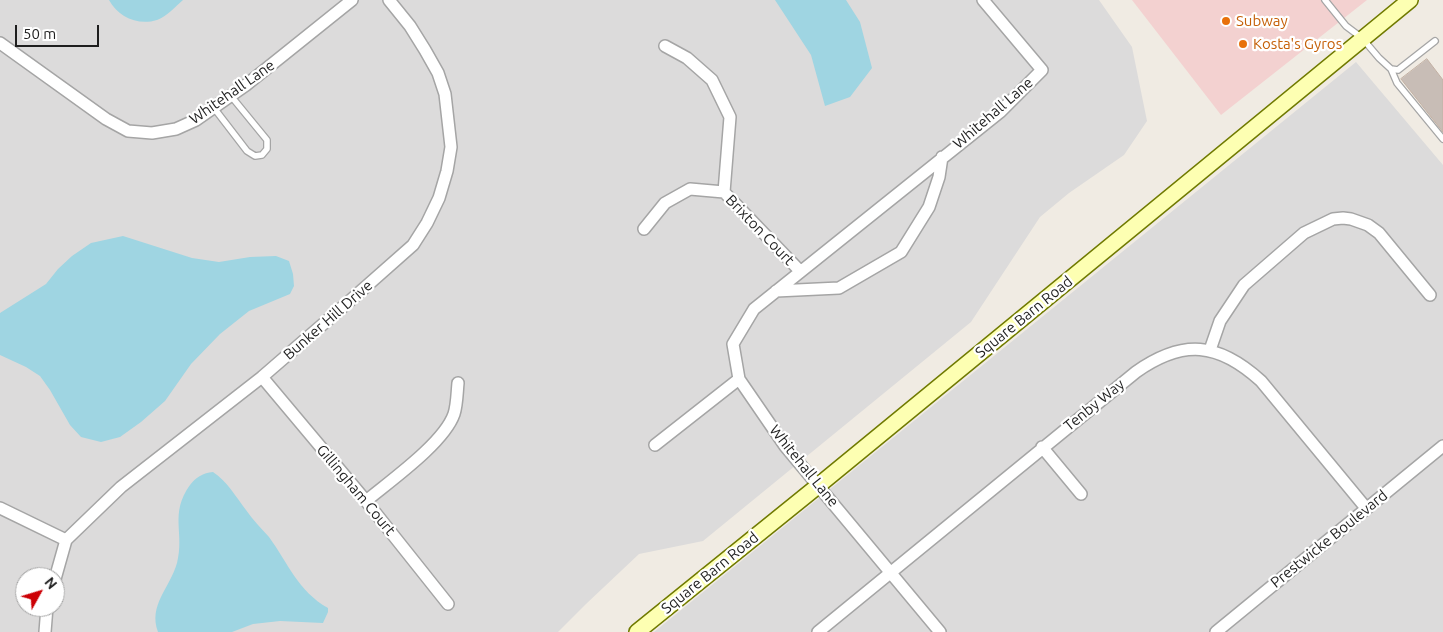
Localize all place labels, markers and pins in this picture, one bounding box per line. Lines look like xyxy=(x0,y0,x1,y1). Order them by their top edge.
place label: Subway xyxy=(1236,12,1288,30)
marker: Subway xyxy=(1220,15,1232,27)
place label: Kosta's Gyros xyxy=(1253,35,1342,53)
marker: Kosta's Gyros xyxy=(1237,38,1249,50)

